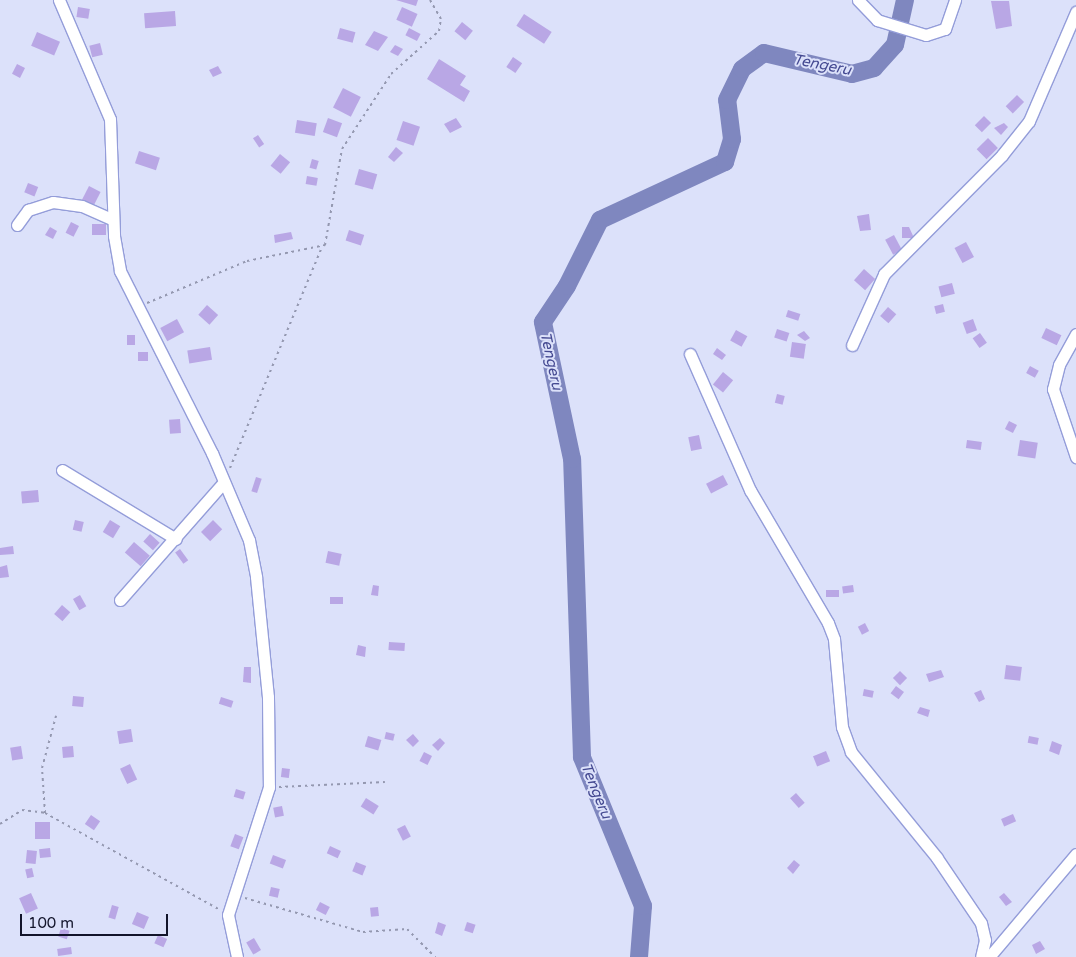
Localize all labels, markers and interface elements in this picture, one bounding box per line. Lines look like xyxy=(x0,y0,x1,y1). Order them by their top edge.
water label: Tengeru xyxy=(792,51,852,79)
water label: Tengeru xyxy=(536,330,566,392)
water label: Tengeru xyxy=(577,760,615,822)
scale bar xyxy=(22,904,170,936)
text: 100 m xyxy=(28,914,74,932)

